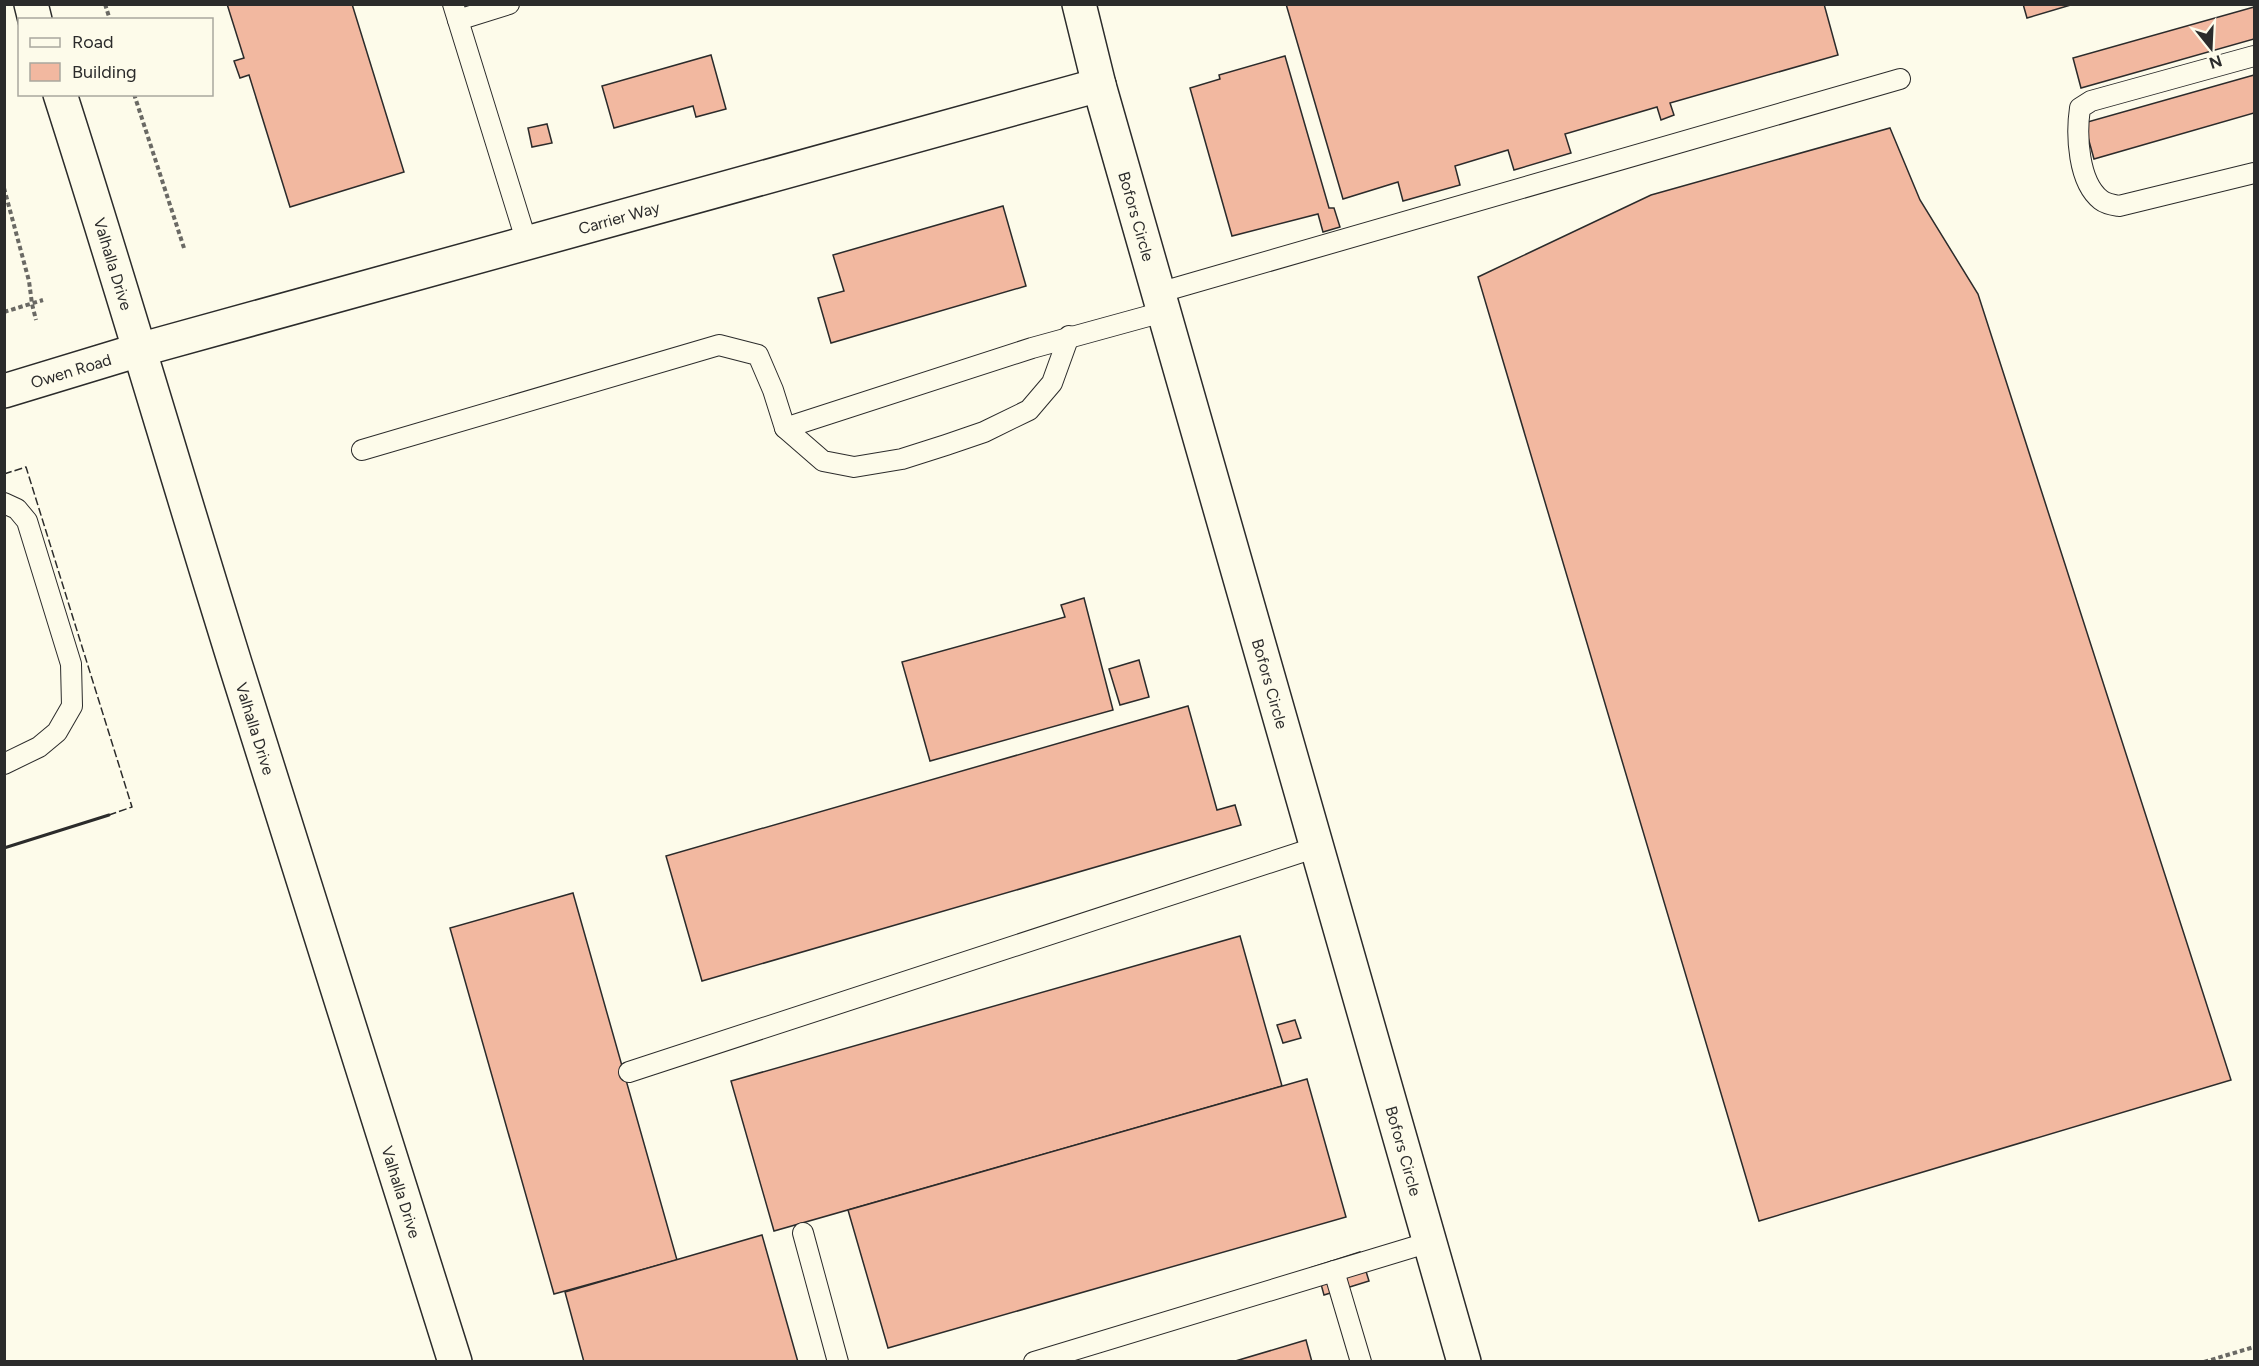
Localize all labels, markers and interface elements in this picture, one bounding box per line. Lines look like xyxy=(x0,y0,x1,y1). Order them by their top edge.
legend xyxy=(18,18,213,96)
north arrow xyxy=(2181,18,2241,78)
text: Road xyxy=(72,31,113,53)
text: N xyxy=(2207,51,2224,73)
text: Building xyxy=(72,61,137,83)
street label: Bofors Circle xyxy=(1114,169,1158,264)
street label: Carrier Way xyxy=(576,198,663,238)
street label: Valhalla Drive xyxy=(90,216,136,313)
street label: Owen Road xyxy=(29,350,114,392)
street label: Bofors Circle xyxy=(1248,637,1292,731)
street label: Valhalla Drive xyxy=(232,680,278,777)
street label: Bofors Circle xyxy=(1381,1104,1425,1198)
street label: Valhalla Drive xyxy=(377,1144,424,1241)

